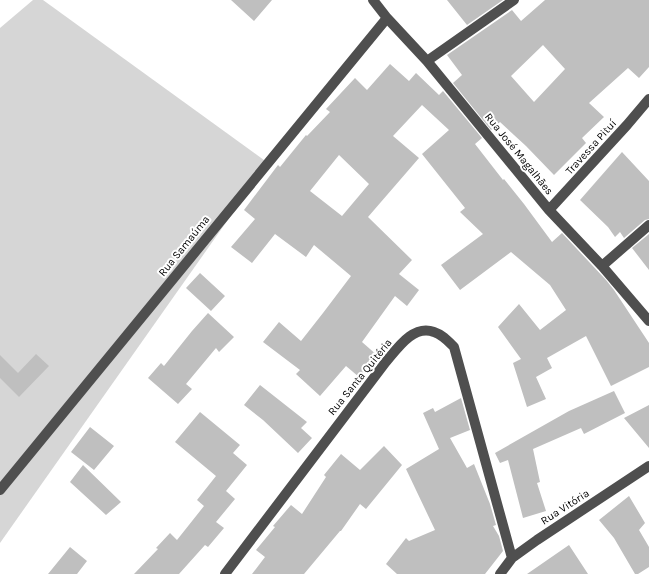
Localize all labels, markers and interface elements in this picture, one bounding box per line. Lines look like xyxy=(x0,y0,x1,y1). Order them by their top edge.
street label: Rua José Magalhães xyxy=(482,111,556,198)
street label: Travessa Pituí xyxy=(563,116,620,177)
street label: Rua Samaúma xyxy=(156,213,212,279)
street label: Rua Santa Quitéria xyxy=(325,336,395,418)
street label: Rua Vitória xyxy=(538,487,592,527)

